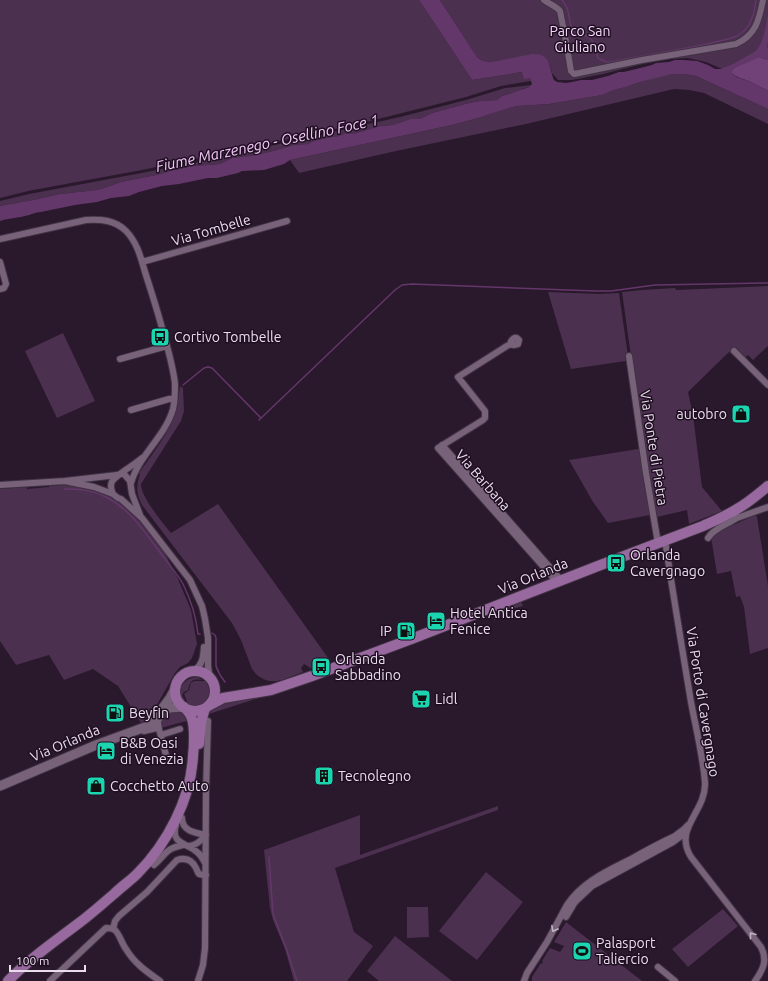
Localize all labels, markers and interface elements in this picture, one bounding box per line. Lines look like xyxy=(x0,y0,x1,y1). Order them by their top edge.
park label: Parco San Giuliano xyxy=(549,23,611,55)
water label: Fiume Marzenego - Osellino Foce 1 xyxy=(154,111,380,175)
street label: Via Tombelle xyxy=(170,211,252,249)
bus stop icon: Cortivo Tombelle xyxy=(149,326,171,348)
place label: Cortivo Tombelle xyxy=(174,329,282,345)
street label: Via Ponte di Pietra xyxy=(637,389,671,507)
shop icon: autobro xyxy=(730,403,752,425)
place label: autobro xyxy=(676,406,727,422)
street label: Via Barbana xyxy=(452,446,514,514)
place label: Orlanda Cavergnago xyxy=(630,547,705,579)
bus stop icon: Orlanda Cavergnago xyxy=(605,552,627,574)
street label: Via Orlanda xyxy=(496,555,570,597)
place label: Hotel Antica Fenice xyxy=(450,605,528,637)
hotel icon: Hotel Antica Fenice xyxy=(425,610,447,632)
fuel station icon: IP xyxy=(395,620,417,642)
place label: IP xyxy=(380,623,392,639)
street label: Via Porto di Cavergnago xyxy=(683,626,723,778)
place label: Orlanda Sabbadino xyxy=(335,651,401,683)
bus stop icon: Orlanda Sabbadino xyxy=(310,656,332,678)
supermarket icon: Lidl xyxy=(410,688,432,710)
place label: Lidl xyxy=(435,691,458,707)
fuel station icon: Beyfin xyxy=(104,702,126,724)
place label: Beyfin xyxy=(129,705,169,721)
street label: Via Orlanda xyxy=(28,721,102,765)
place label: B&B Oasi di Venezia xyxy=(120,735,184,767)
hotel icon: B&B Oasi di Venezia xyxy=(95,740,117,762)
building icon: Tecnolegno xyxy=(313,765,335,787)
place label: Tecnolegno xyxy=(338,768,411,784)
shop icon: Cocchetto Auto xyxy=(85,775,107,797)
place label: Cocchetto Auto xyxy=(110,778,209,794)
one-way arrow xyxy=(551,925,558,933)
one-way arrow xyxy=(749,932,756,939)
place label: Palasport Taliercio xyxy=(596,935,656,967)
sports icon: Palasport Taliercio xyxy=(571,940,593,962)
scale bar xyxy=(10,947,85,973)
text: 100 m xyxy=(16,954,49,967)

